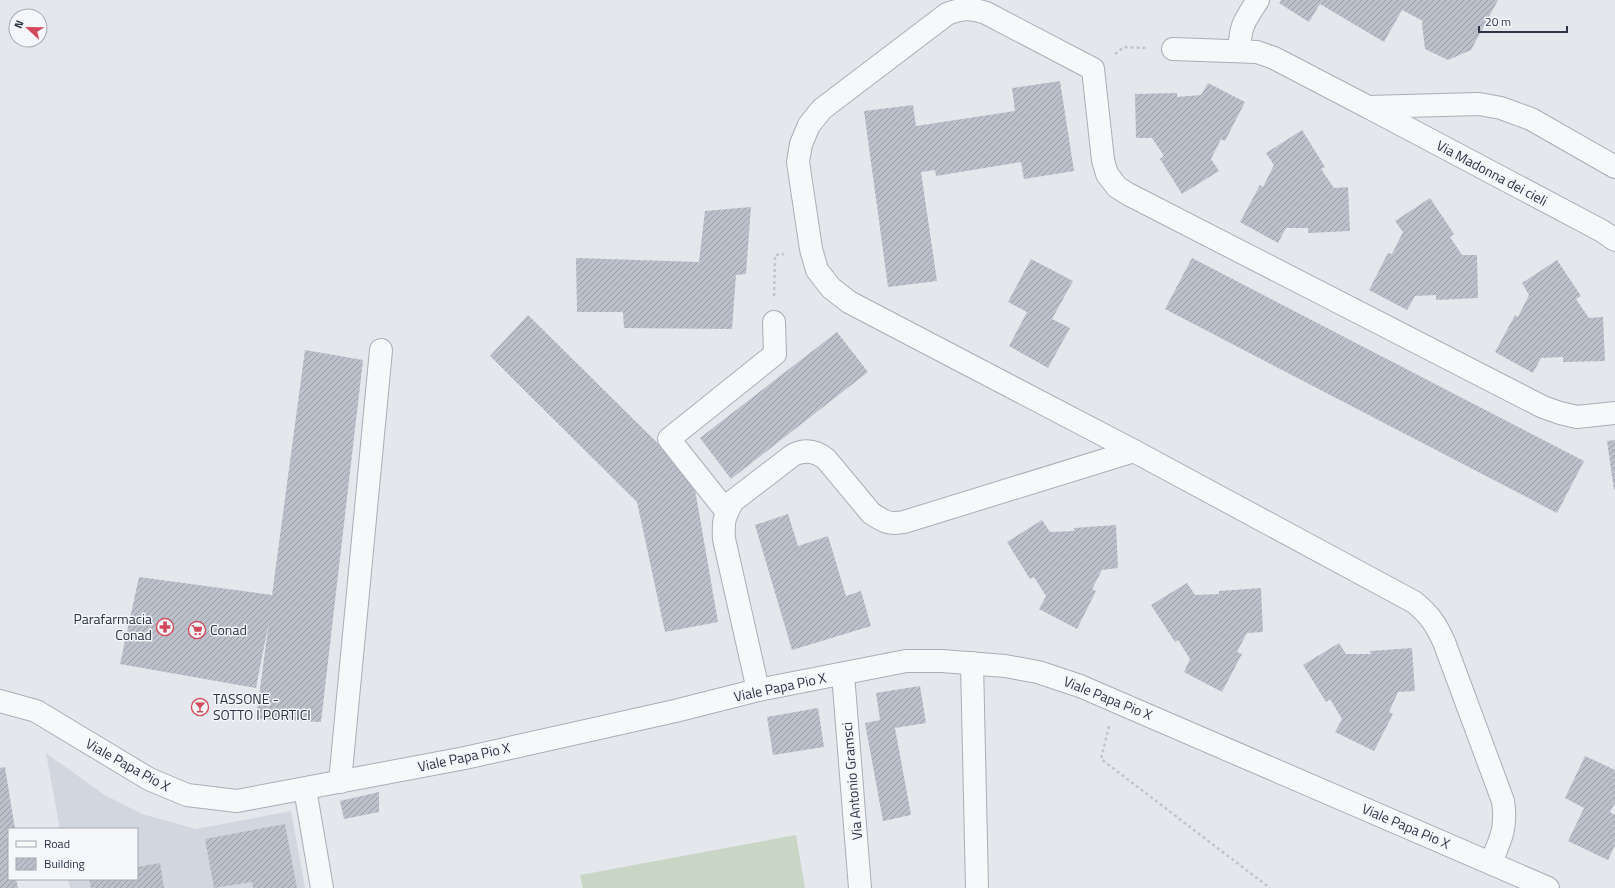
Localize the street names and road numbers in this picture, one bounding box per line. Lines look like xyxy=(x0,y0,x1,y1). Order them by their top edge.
street label: Via Madonna dei cieli xyxy=(1433,134,1552,211)
street label: Viale Papa Pio X xyxy=(732,666,828,707)
street label: Viale Papa Pio X xyxy=(1061,670,1156,725)
street label: Via Antonio Gramsci xyxy=(836,721,867,841)
street label: Viale Papa Pio X xyxy=(82,733,175,797)
street label: Viale Papa Pio X xyxy=(416,736,512,777)
street label: Viale Papa Pio X xyxy=(1359,798,1454,854)

